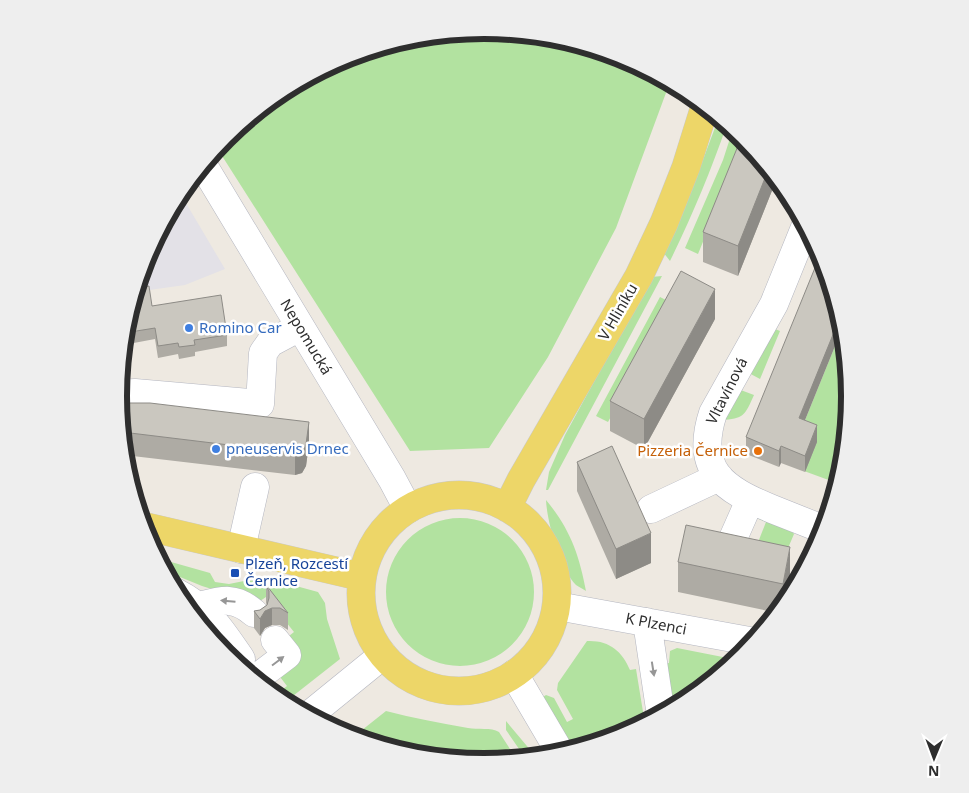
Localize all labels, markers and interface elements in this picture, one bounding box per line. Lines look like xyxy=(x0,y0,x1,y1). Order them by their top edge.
street label: V Hliníku xyxy=(593,280,641,343)
street label: Nepomucká xyxy=(276,295,337,378)
place label: Romino Car xyxy=(199,317,282,337)
marker: Romino Car xyxy=(183,322,195,334)
street label: Vltavínová xyxy=(701,354,751,427)
place label: pneuservis Drnec xyxy=(226,438,349,458)
place label: Pizzeria Černice xyxy=(637,440,748,460)
marker: pneuservis Drnec xyxy=(210,443,222,455)
marker: Pizzeria Černice xyxy=(752,445,764,457)
place label: Plzeň, Rozcestí Černice xyxy=(245,553,349,590)
marker: Plzeň, Rozcestí Černice xyxy=(229,567,241,579)
one-way arrow xyxy=(220,597,236,605)
street label: K Plzenci xyxy=(624,607,689,639)
one-way arrow xyxy=(271,656,284,667)
one-way arrow xyxy=(650,661,658,677)
north arrow xyxy=(909,733,959,783)
text: N xyxy=(928,762,940,781)

